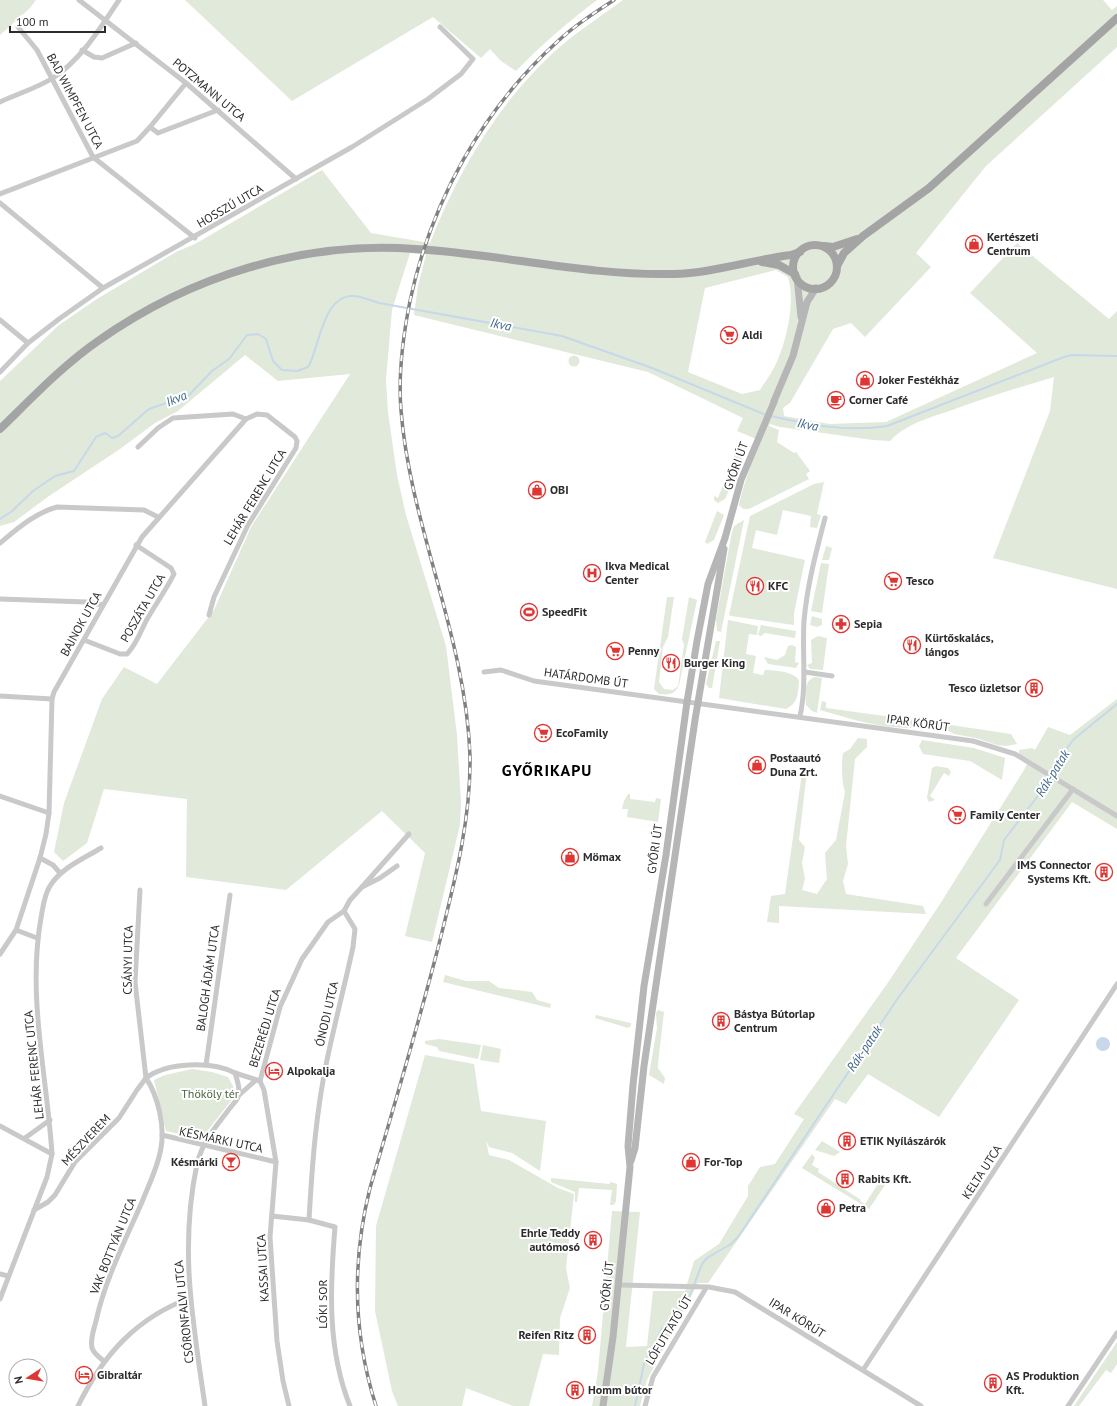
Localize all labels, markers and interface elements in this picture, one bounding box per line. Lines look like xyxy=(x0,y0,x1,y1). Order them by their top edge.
scale bar xyxy=(10,8,105,34)
text: 100 m xyxy=(16,14,49,29)
street label: BAD WIMPFEN UTCA xyxy=(44,51,107,151)
street label: POTZMANN UTCA xyxy=(170,55,249,124)
street label: HOSSZÚ UTCA xyxy=(194,181,266,231)
place label: Kertészeti Centrum xyxy=(987,229,1039,258)
shop icon: Kertészeti Centrum xyxy=(964,234,984,254)
water label: Ikva xyxy=(489,314,514,335)
supermarket icon: Aldi xyxy=(719,325,739,345)
place label: Aldi xyxy=(742,327,762,342)
shop icon: Joker Festékház xyxy=(855,370,875,390)
place label: Joker Festékház xyxy=(877,372,959,387)
water label: Ikva xyxy=(163,386,190,410)
cafe icon: Corner Café xyxy=(826,390,846,410)
place label: Corner Café xyxy=(849,392,908,407)
water label: Ikva xyxy=(796,414,821,435)
street label: GYŐRI ÚT xyxy=(720,439,751,492)
street label: LEHÁR FERENC UTCA xyxy=(220,446,289,547)
shop icon: OBI xyxy=(527,480,547,500)
place label: OBI xyxy=(550,482,569,497)
place label: Ikva Medical Center xyxy=(605,558,670,587)
hospital icon: Ikva Medical Center xyxy=(582,563,602,583)
street label: POSZÁTA UTCA xyxy=(117,571,168,645)
supermarket icon: Tesco xyxy=(883,571,903,591)
place label: Tesco xyxy=(906,573,934,588)
restaurant icon: KFC xyxy=(745,576,765,596)
place label: KFC xyxy=(768,578,789,593)
street label: BAJNOK UTCA xyxy=(57,589,104,659)
sports icon: SpeedFit xyxy=(519,602,539,622)
place label: SpeedFit xyxy=(542,604,588,619)
pharmacy icon: Sepia xyxy=(831,614,851,634)
place label: Sepia xyxy=(854,616,882,631)
place label: Kürtőskalács, lángos xyxy=(925,630,994,659)
restaurant icon: Kürtőskalács, lángos xyxy=(902,635,922,655)
supermarket icon: Penny xyxy=(605,641,625,661)
place label: Penny xyxy=(628,643,660,658)
restaurant icon: Burger King xyxy=(661,653,681,673)
place label: Burger King xyxy=(684,655,745,670)
street label: HATÁRDOMB ÚT xyxy=(543,664,629,691)
building icon: Tesco üzletsor xyxy=(1024,678,1044,698)
place label: Tesco üzletsor xyxy=(949,680,1022,695)
street label: IPAR KÖRÚT xyxy=(886,711,951,734)
supermarket icon: EcoFamily xyxy=(533,723,553,743)
place label: EcoFamily xyxy=(556,725,608,740)
water label: Rák-patak xyxy=(1031,746,1074,800)
place label: Postaautó Duna Zrt. xyxy=(770,750,822,779)
shop icon: Postaautó Duna Zrt. xyxy=(747,755,767,775)
district label: GYŐRIKAPU xyxy=(502,760,592,780)
supermarket icon: Family Center xyxy=(947,805,967,825)
place label: Family Center xyxy=(970,807,1041,822)
street label: GYŐRI ÚT xyxy=(644,823,665,875)
shop icon: Mömax xyxy=(560,847,580,867)
place label: Mömax xyxy=(583,849,622,864)
place label: IMS Connector Systems Kft. xyxy=(1017,857,1092,886)
building icon: IMS Connector Systems Kft. xyxy=(1094,862,1114,882)
street label: BALOGH ÁDÁM UTCA xyxy=(193,924,222,1032)
street label: CSÁNYI UTCA xyxy=(119,925,136,995)
street label: ÓNODI UTCA xyxy=(312,980,341,1048)
street label: BEZERÉDJ UTCA xyxy=(245,986,284,1069)
place label: Bástya Bútorlap Centrum xyxy=(734,1006,816,1035)
street label: LEHÁR FERENC UTCA xyxy=(20,1010,47,1120)
building icon: Bástya Bútorlap Centrum xyxy=(711,1011,731,1031)
water label: Rák-patak xyxy=(843,1021,887,1075)
hotel icon: Alpokalja xyxy=(264,1061,284,1081)
place label: Alpokalja xyxy=(287,1063,335,1078)
park label: Thököly tér xyxy=(181,1086,239,1101)
street label: MÉSZVEREM xyxy=(58,1111,113,1169)
street label: KÉSMÁRKI UTCA xyxy=(178,1123,264,1156)
building icon: ETIK Nyílászárók xyxy=(837,1131,857,1151)
place label: ETIK Nyílászárók xyxy=(860,1133,946,1148)
street label: KELTA UTCA xyxy=(959,1142,1005,1202)
bar icon: Késmárki xyxy=(221,1152,241,1172)
shop icon: For-Top xyxy=(681,1152,701,1172)
place label: Késmárki xyxy=(171,1154,218,1169)
place label: For-Top xyxy=(704,1154,743,1169)
building icon: Rabits Kft. xyxy=(835,1169,855,1189)
place label: Rabits Kft. xyxy=(858,1171,912,1186)
street label: VAK BOTTYÁN UTCA xyxy=(86,1195,139,1297)
shop icon: Petra xyxy=(816,1198,836,1218)
place label: Petra xyxy=(839,1200,866,1215)
place label: Ehrle Teddy autómosó xyxy=(521,1225,581,1254)
building icon: Ehrle Teddy autómosó xyxy=(583,1230,603,1250)
street label: KASSAI UTCA xyxy=(253,1234,272,1302)
street label: CSÓRONFALVI UTCA xyxy=(171,1260,196,1364)
street label: GYŐRI ÚT xyxy=(596,1260,617,1312)
street label: LÓKI SOR xyxy=(315,1279,330,1329)
street label: LÓFUTTATÓ ÚT xyxy=(642,1292,695,1367)
street label: IPAR KÖRÚT xyxy=(766,1294,828,1341)
building icon: Reifen Ritz xyxy=(577,1325,597,1345)
place label: Reifen Ritz xyxy=(518,1327,574,1342)
north arrow xyxy=(8,1358,48,1398)
hotel icon: Gibraltár xyxy=(74,1365,94,1385)
place label: Gibraltár xyxy=(97,1367,143,1382)
place label: AS Produktion Kft. xyxy=(1006,1368,1079,1397)
building icon: AS Produktion Kft. xyxy=(983,1373,1003,1393)
text: N xyxy=(11,1375,26,1385)
building icon: Homm bútor xyxy=(565,1380,585,1400)
place label: Homm bútor xyxy=(588,1382,653,1397)

